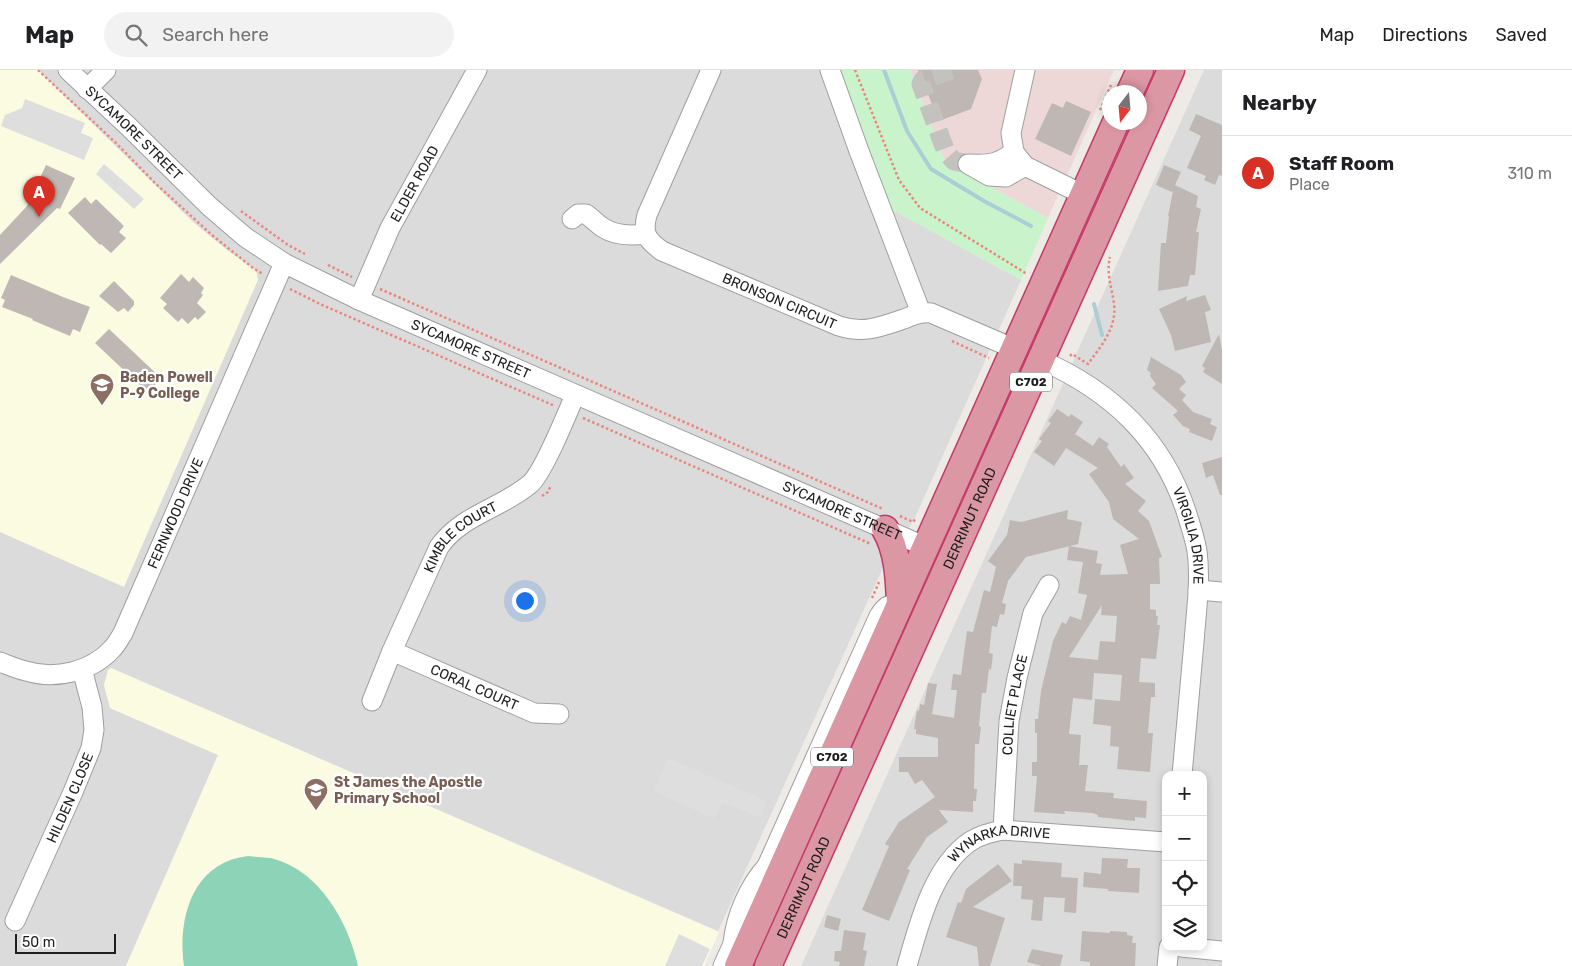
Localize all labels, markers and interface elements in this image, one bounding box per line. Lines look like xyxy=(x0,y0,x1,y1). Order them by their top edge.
search box xyxy=(104,12,454,57)
text: Map xyxy=(25,21,74,49)
icon: search xyxy=(122,21,150,49)
text: Search here xyxy=(162,23,269,46)
text: Map xyxy=(1319,24,1354,46)
text: Directions xyxy=(1382,24,1468,46)
text: Saved xyxy=(1496,24,1547,46)
street label: SYCAMORE STREET xyxy=(81,82,186,184)
north arrow xyxy=(1102,85,1147,130)
text: Nearby xyxy=(1242,90,1317,115)
street label: ELDER ROAD xyxy=(387,143,443,225)
text: Staff Room xyxy=(1289,152,1394,175)
text: A xyxy=(1252,164,1264,183)
text: 310 m xyxy=(1508,164,1552,183)
text: Place xyxy=(1289,175,1330,194)
pin: A xyxy=(23,176,55,217)
street label: BRONSON CIRCUIT xyxy=(720,270,839,333)
street label: SYCAMORE STREET xyxy=(409,316,533,383)
place label: Baden Powell P-9 College xyxy=(120,369,213,402)
school or university icon: Baden Powell P-9 College xyxy=(89,372,115,406)
road number: C702 xyxy=(1010,372,1052,392)
street label: FERNWOOD DRIVE xyxy=(144,455,207,571)
street label: DERRIMUT ROAD xyxy=(940,465,1000,572)
street label: SYCAMORE STREET xyxy=(780,478,904,544)
street label: VIRGILIA DRIVE xyxy=(1169,484,1207,585)
street label: KIMBLE COURT xyxy=(421,498,500,575)
your location xyxy=(512,588,538,614)
street label: COLLIET PLACE xyxy=(999,653,1032,756)
street label: CORAL COURT xyxy=(428,661,521,714)
road number: C702 xyxy=(811,748,853,766)
street label: HILDEN CLOSE xyxy=(43,750,97,846)
map controls xyxy=(1162,771,1207,951)
button: + xyxy=(1162,771,1207,816)
place label: St James the Apostle Primary School xyxy=(334,774,483,807)
school or university icon: St James the Apostle Primary School xyxy=(303,777,329,811)
button: − xyxy=(1162,816,1207,861)
street label: WYNARKA DRIVE xyxy=(944,821,1051,866)
street label: DERRIMUT ROAD xyxy=(773,834,834,941)
button: locate xyxy=(1162,861,1207,906)
button: layers xyxy=(1162,906,1207,951)
scale bar xyxy=(15,931,116,954)
text: 50 m xyxy=(22,934,55,951)

